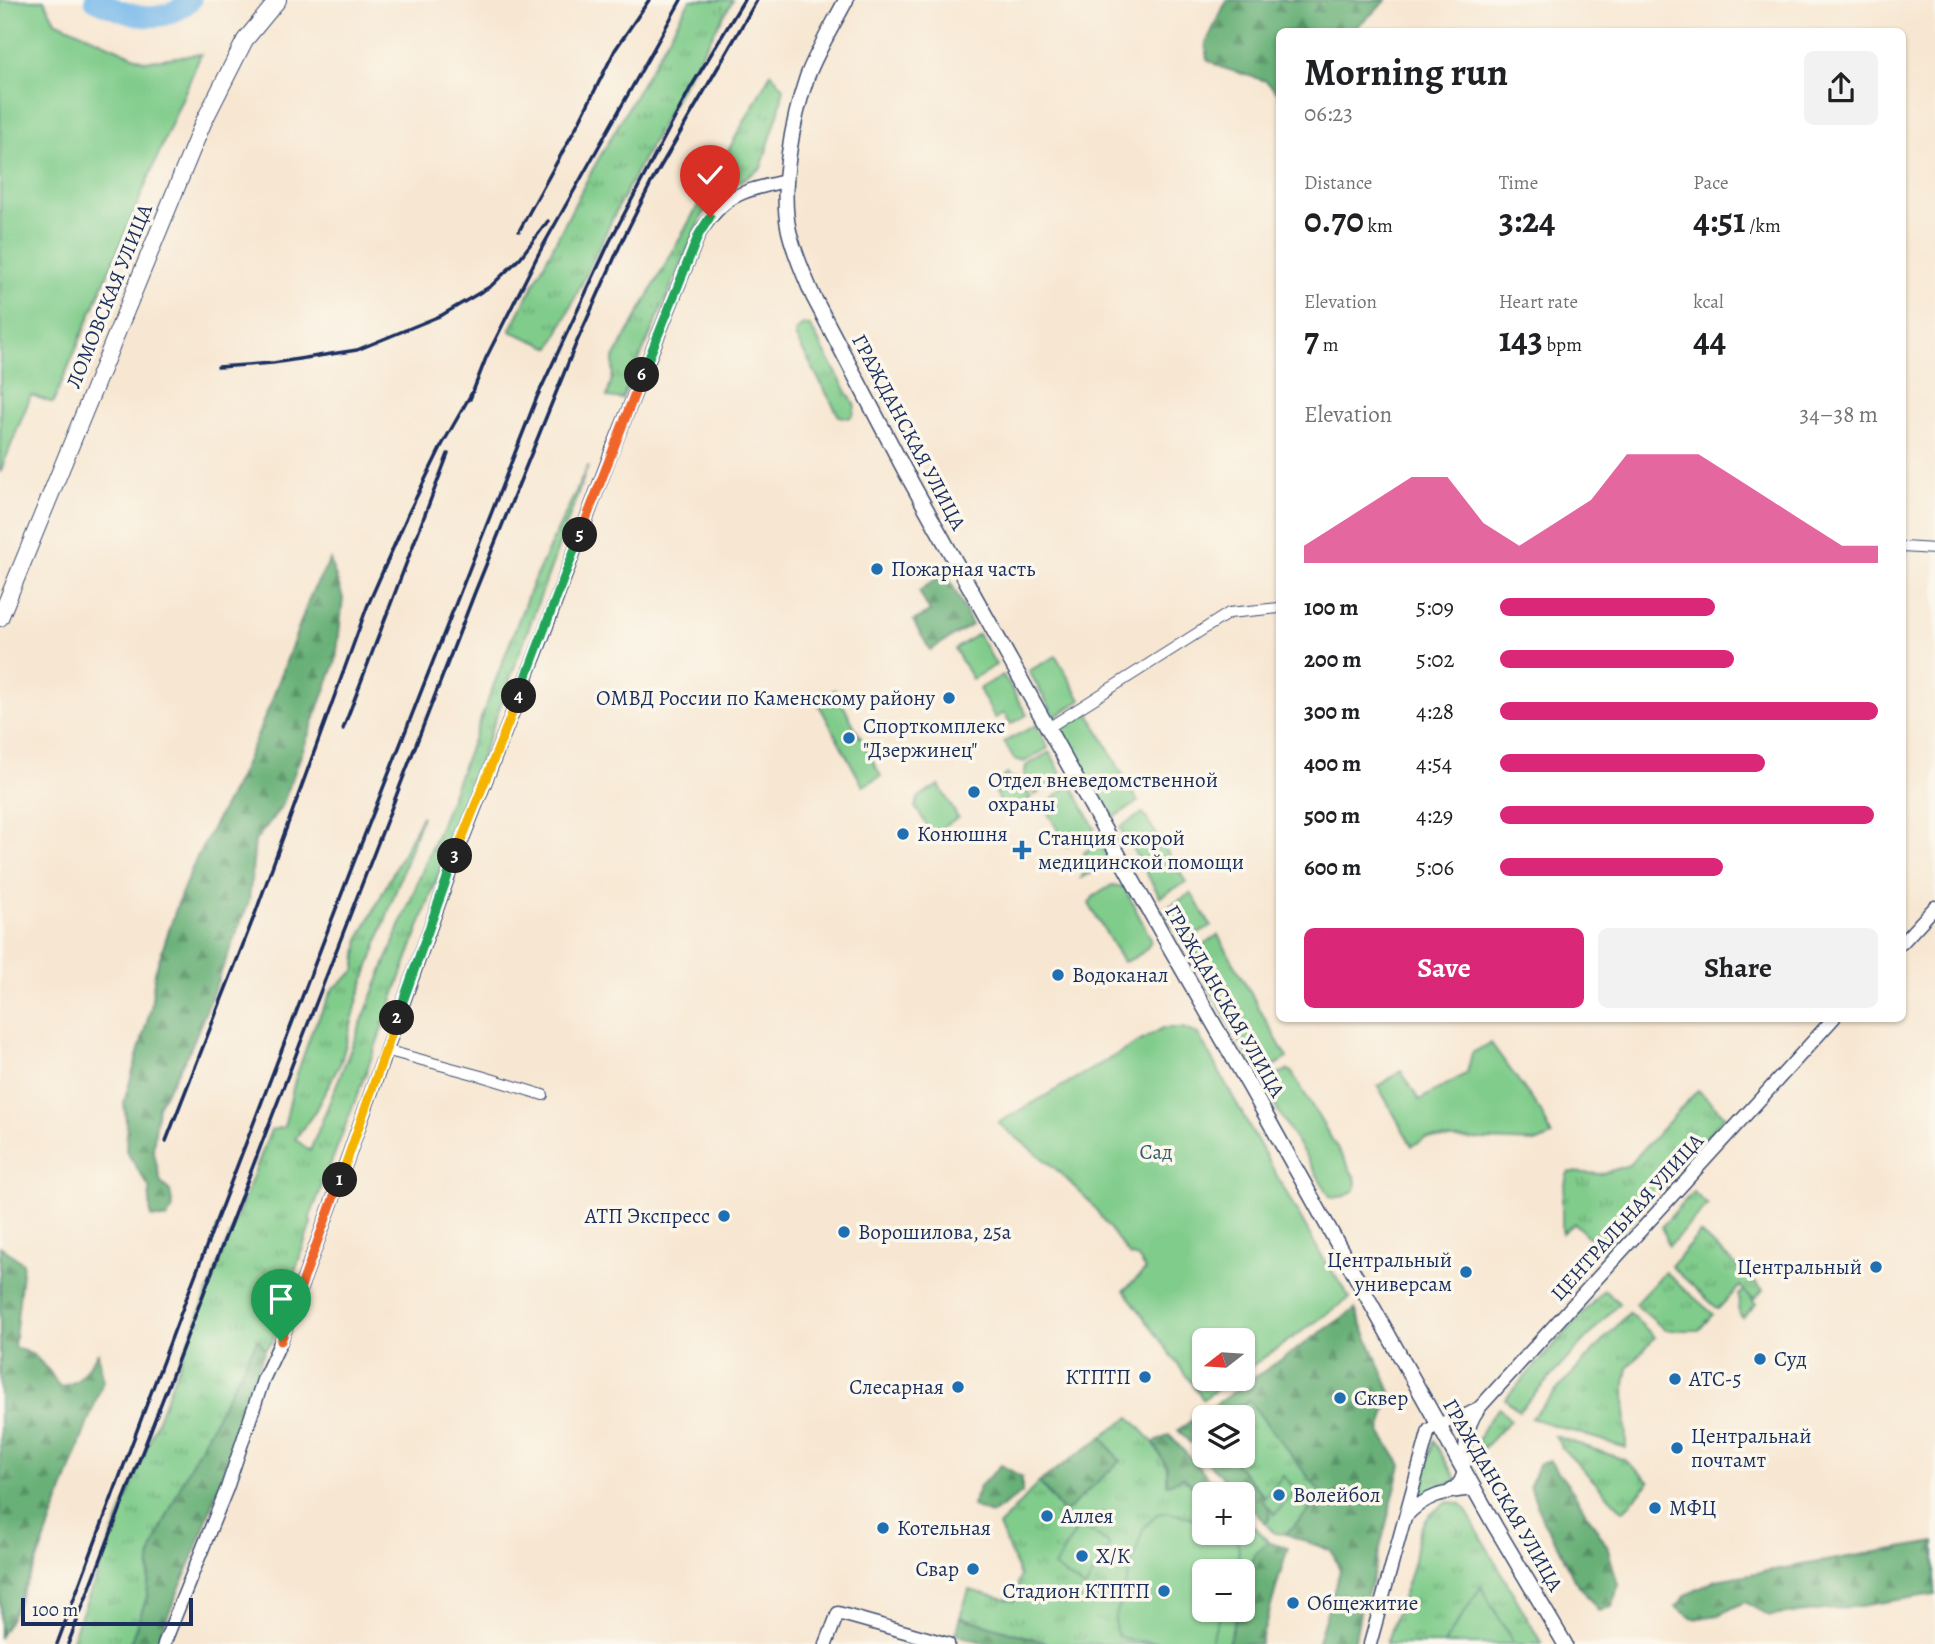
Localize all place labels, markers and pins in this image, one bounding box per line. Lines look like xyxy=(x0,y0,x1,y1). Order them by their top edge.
pin xyxy=(680,145,740,217)
pin: 6 xyxy=(624,358,660,392)
pin: 5 xyxy=(562,518,598,552)
place label: Пожарная часть xyxy=(891,555,1035,583)
marker: Пожарная часть xyxy=(869,561,885,577)
pin: 4 xyxy=(502,678,536,714)
place label: ОМВД России по Каменскому району xyxy=(596,684,935,712)
marker: ОМВД России по Каменскому району xyxy=(941,690,957,706)
place label: Спорткомплекс "Дзержинец" xyxy=(863,712,1005,764)
marker: Спорткомплекс "Дзержинец" xyxy=(841,730,857,746)
place label: Отдел вневедомственной охраны xyxy=(988,766,1218,818)
marker: Отдел вневедомственной охраны xyxy=(966,784,982,800)
place label: Конюшня xyxy=(917,820,1008,848)
place label: Станция скорой медицинской помощи xyxy=(1038,824,1244,876)
marker: Конюшня xyxy=(895,826,911,842)
pin: 3 xyxy=(438,838,472,874)
marker: Станция скорой медицинской помощи xyxy=(1012,840,1032,860)
place label: Водоканал xyxy=(1072,961,1168,989)
marker: Водоканал xyxy=(1050,967,1066,983)
pin: 2 xyxy=(380,1000,414,1036)
pin: 1 xyxy=(322,1162,358,1198)
place label: АТП Экспресс xyxy=(584,1202,710,1230)
marker: АТП Экспресс xyxy=(716,1208,732,1224)
place label: Ворошилова, 25а xyxy=(858,1218,1012,1246)
marker: Ворошилова, 25а xyxy=(836,1224,852,1240)
place label: Центральный универсам xyxy=(1327,1246,1452,1298)
place label: Центральный xyxy=(1737,1253,1862,1281)
marker: Центральный xyxy=(1868,1259,1884,1275)
marker: Центральный универсам xyxy=(1458,1264,1474,1280)
pin xyxy=(251,1269,311,1341)
place label: Суд xyxy=(1774,1345,1807,1373)
marker: Суд xyxy=(1752,1351,1768,1367)
place label: КТПТП xyxy=(1065,1363,1131,1391)
place label: АТС-5 xyxy=(1688,1365,1741,1393)
marker: КТПТП xyxy=(1137,1369,1153,1385)
marker: АТС-5 xyxy=(1667,1371,1683,1387)
place label: Слесарная xyxy=(849,1373,944,1401)
marker: Слесарная xyxy=(950,1379,966,1395)
place label: Сквер xyxy=(1354,1384,1408,1412)
marker: Сквер xyxy=(1332,1390,1348,1406)
place label: Центральнай почтамт xyxy=(1691,1422,1812,1474)
marker: Центральнай почтамт xyxy=(1669,1440,1685,1456)
place label: Волейбол xyxy=(1293,1481,1380,1509)
marker: Волейбол xyxy=(1271,1487,1287,1503)
place label: МФЦ xyxy=(1669,1494,1717,1522)
marker: МФЦ xyxy=(1647,1500,1663,1516)
place label: Аллея xyxy=(1060,1502,1113,1530)
marker: Аллея xyxy=(1039,1508,1055,1524)
place label: Котельная xyxy=(897,1514,991,1542)
marker: Котельная xyxy=(875,1520,891,1536)
place label: Х/К xyxy=(1096,1542,1131,1570)
marker: Х/К xyxy=(1074,1548,1090,1564)
place label: Свар xyxy=(916,1555,959,1583)
marker: Свар xyxy=(965,1561,981,1577)
place label: Стадион КТПТП xyxy=(1002,1577,1150,1605)
marker: Стадион КТПТП xyxy=(1156,1583,1172,1599)
place label: Общежитие xyxy=(1307,1589,1418,1617)
marker: Общежитие xyxy=(1285,1595,1301,1611)

